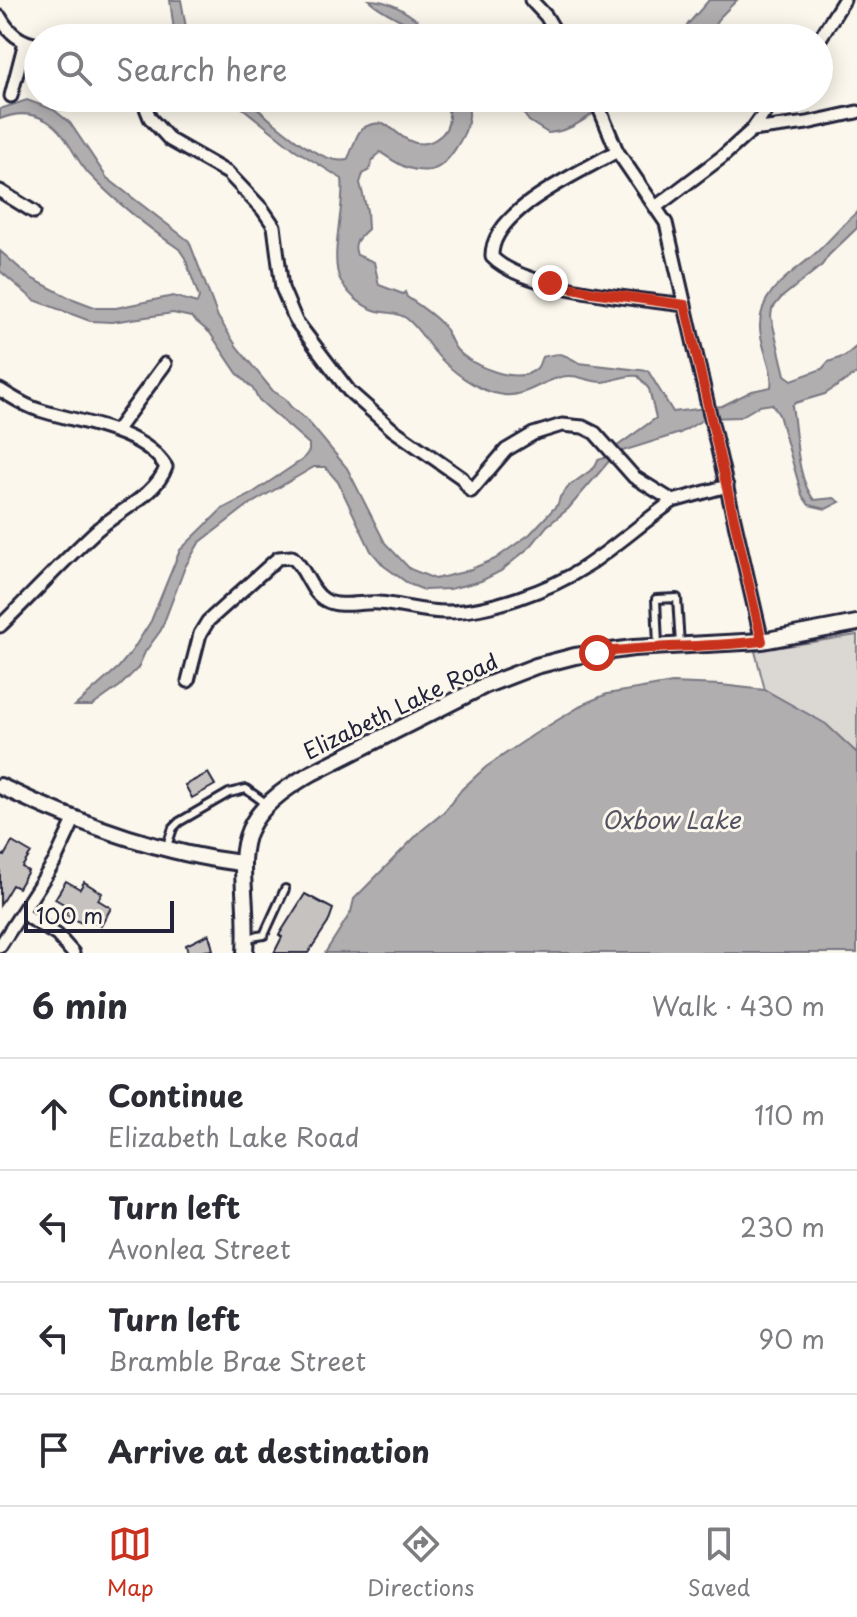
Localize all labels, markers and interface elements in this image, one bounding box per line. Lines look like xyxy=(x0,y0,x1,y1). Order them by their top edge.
search box xyxy=(24,24,833,112)
icon: search xyxy=(52,46,96,90)
text: Search here xyxy=(116,46,288,91)
route end xyxy=(532,265,568,301)
route start xyxy=(579,635,615,671)
street label: Elizabeth Lake Road xyxy=(297,644,503,766)
water label: Oxbow Lake xyxy=(602,801,742,837)
scale bar xyxy=(24,897,174,933)
text: 100 m xyxy=(36,898,103,931)
text: 6 min xyxy=(32,979,128,1031)
text: Walk · 430 m xyxy=(652,986,825,1025)
text: Continue xyxy=(108,1072,243,1117)
icon: ahead xyxy=(32,1092,76,1136)
text: 110 m xyxy=(754,1095,825,1134)
text: Elizabeth Lake Road xyxy=(108,1117,360,1156)
text: Turn left xyxy=(108,1184,240,1229)
icon: left xyxy=(32,1204,76,1248)
text: 230 m xyxy=(740,1207,825,1246)
text: Avonlea Street xyxy=(108,1229,291,1268)
text: Turn left xyxy=(108,1296,240,1341)
icon: left xyxy=(32,1316,76,1360)
text: 90 m xyxy=(758,1319,825,1358)
text: Bramble Brae Street xyxy=(108,1341,366,1380)
icon: arrive xyxy=(32,1428,76,1472)
text: Arrive at destination xyxy=(108,1428,430,1473)
tab: Map xyxy=(107,1522,154,1603)
tab: Directions xyxy=(367,1522,474,1603)
tab: Saved xyxy=(688,1522,750,1603)

